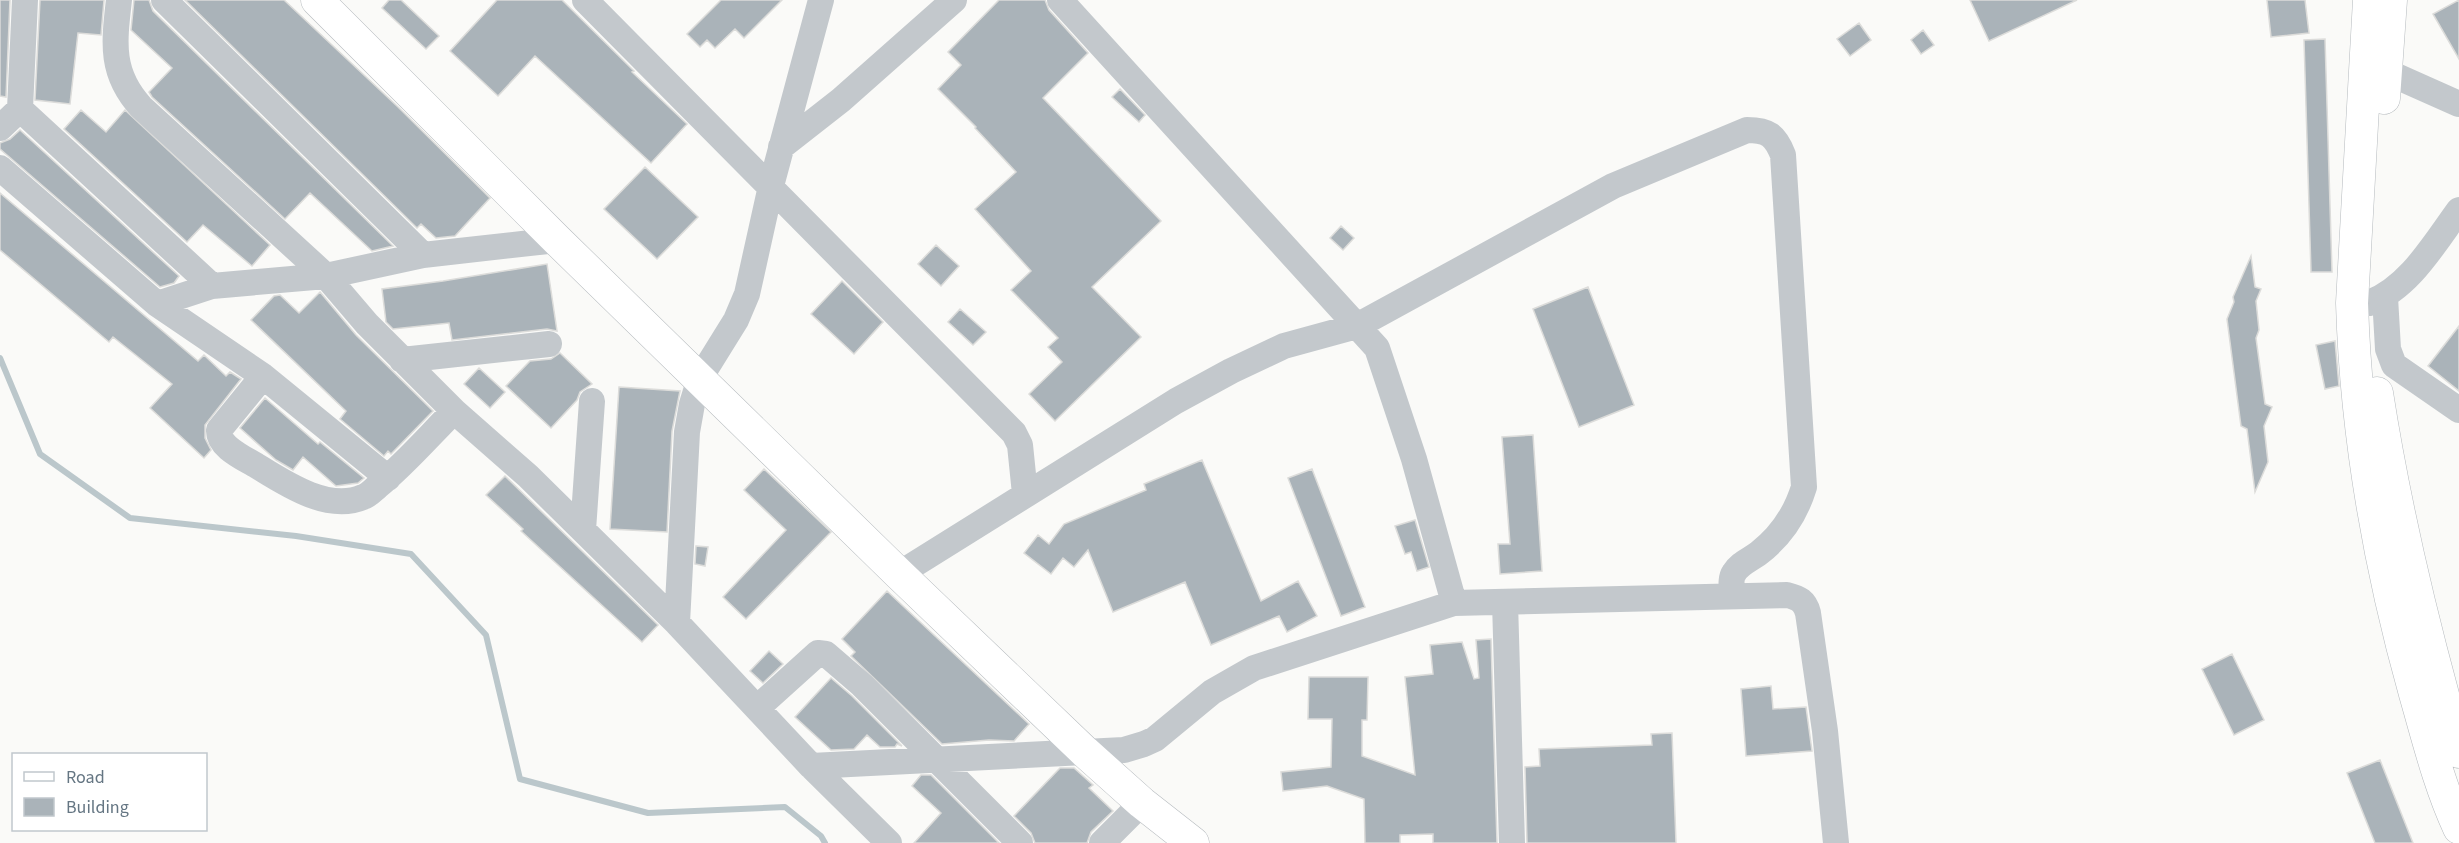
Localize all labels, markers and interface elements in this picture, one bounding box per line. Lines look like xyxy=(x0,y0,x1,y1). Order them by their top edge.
legend xyxy=(12,753,207,831)
text: Road xyxy=(66,765,105,790)
text: Building xyxy=(66,795,129,820)

